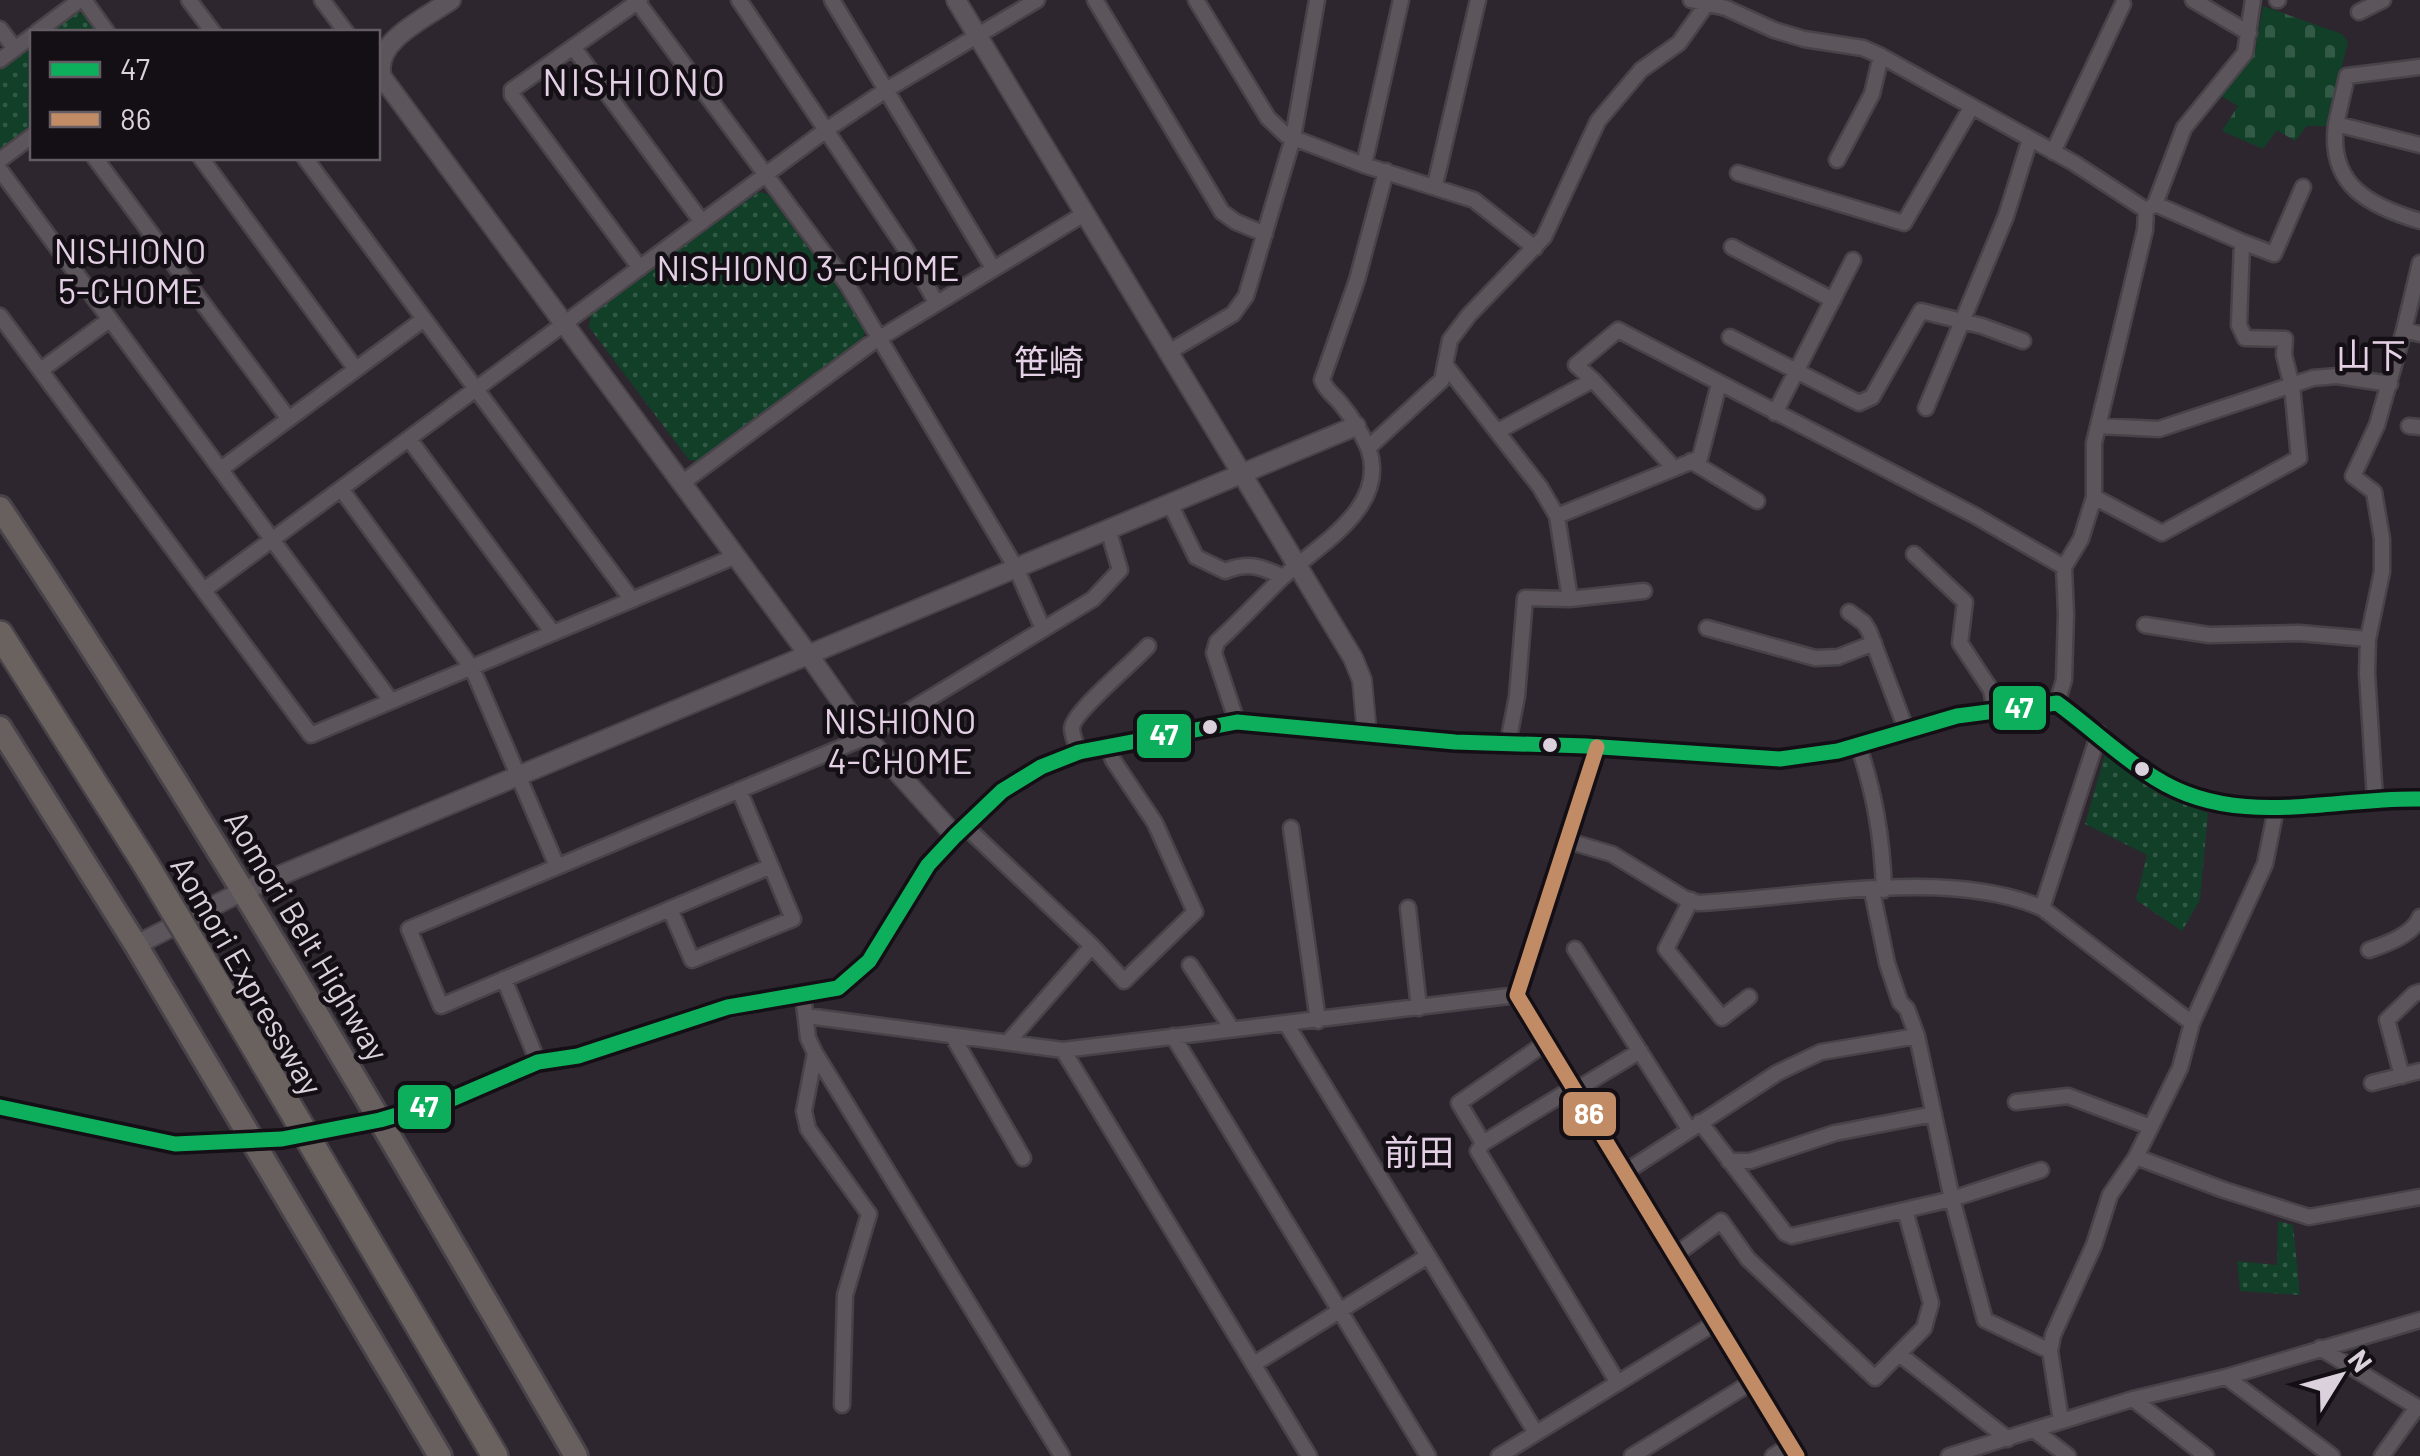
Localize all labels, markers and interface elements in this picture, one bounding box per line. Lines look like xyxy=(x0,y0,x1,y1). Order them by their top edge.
legend xyxy=(30,30,380,160)
text: 47 xyxy=(120,50,150,86)
district label: NISHIONO xyxy=(542,58,728,104)
text: 86 xyxy=(120,100,151,136)
district label: NISHIONO 5-CHOME xyxy=(54,229,206,311)
district label: NISHIONO 3-CHOME xyxy=(656,246,960,288)
district label: 山下 xyxy=(2336,333,2406,375)
district label: 笹崎 xyxy=(1014,340,1084,382)
line badge: 47 xyxy=(1991,684,2048,732)
text: 47 xyxy=(2005,690,2034,724)
district label: NISHIONO 4-CHOME xyxy=(824,699,976,781)
line badge: 47 xyxy=(1135,712,1193,760)
text: 47 xyxy=(1150,717,1179,751)
unlabelled marker xyxy=(1200,717,1220,737)
unlabelled marker xyxy=(1540,735,1560,755)
unlabelled marker xyxy=(2132,759,2152,779)
street label: Aomori Belt Highway xyxy=(218,803,398,1067)
street label: Aomori Expressway xyxy=(164,849,332,1102)
line badge: 47 xyxy=(396,1083,453,1131)
text: 47 xyxy=(410,1089,439,1123)
line badge: 86 xyxy=(1561,1090,1618,1138)
text: 86 xyxy=(1574,1096,1604,1130)
district label: 前田 xyxy=(1384,1130,1454,1172)
north arrow xyxy=(2290,1326,2390,1426)
text: N xyxy=(2342,1343,2380,1378)

